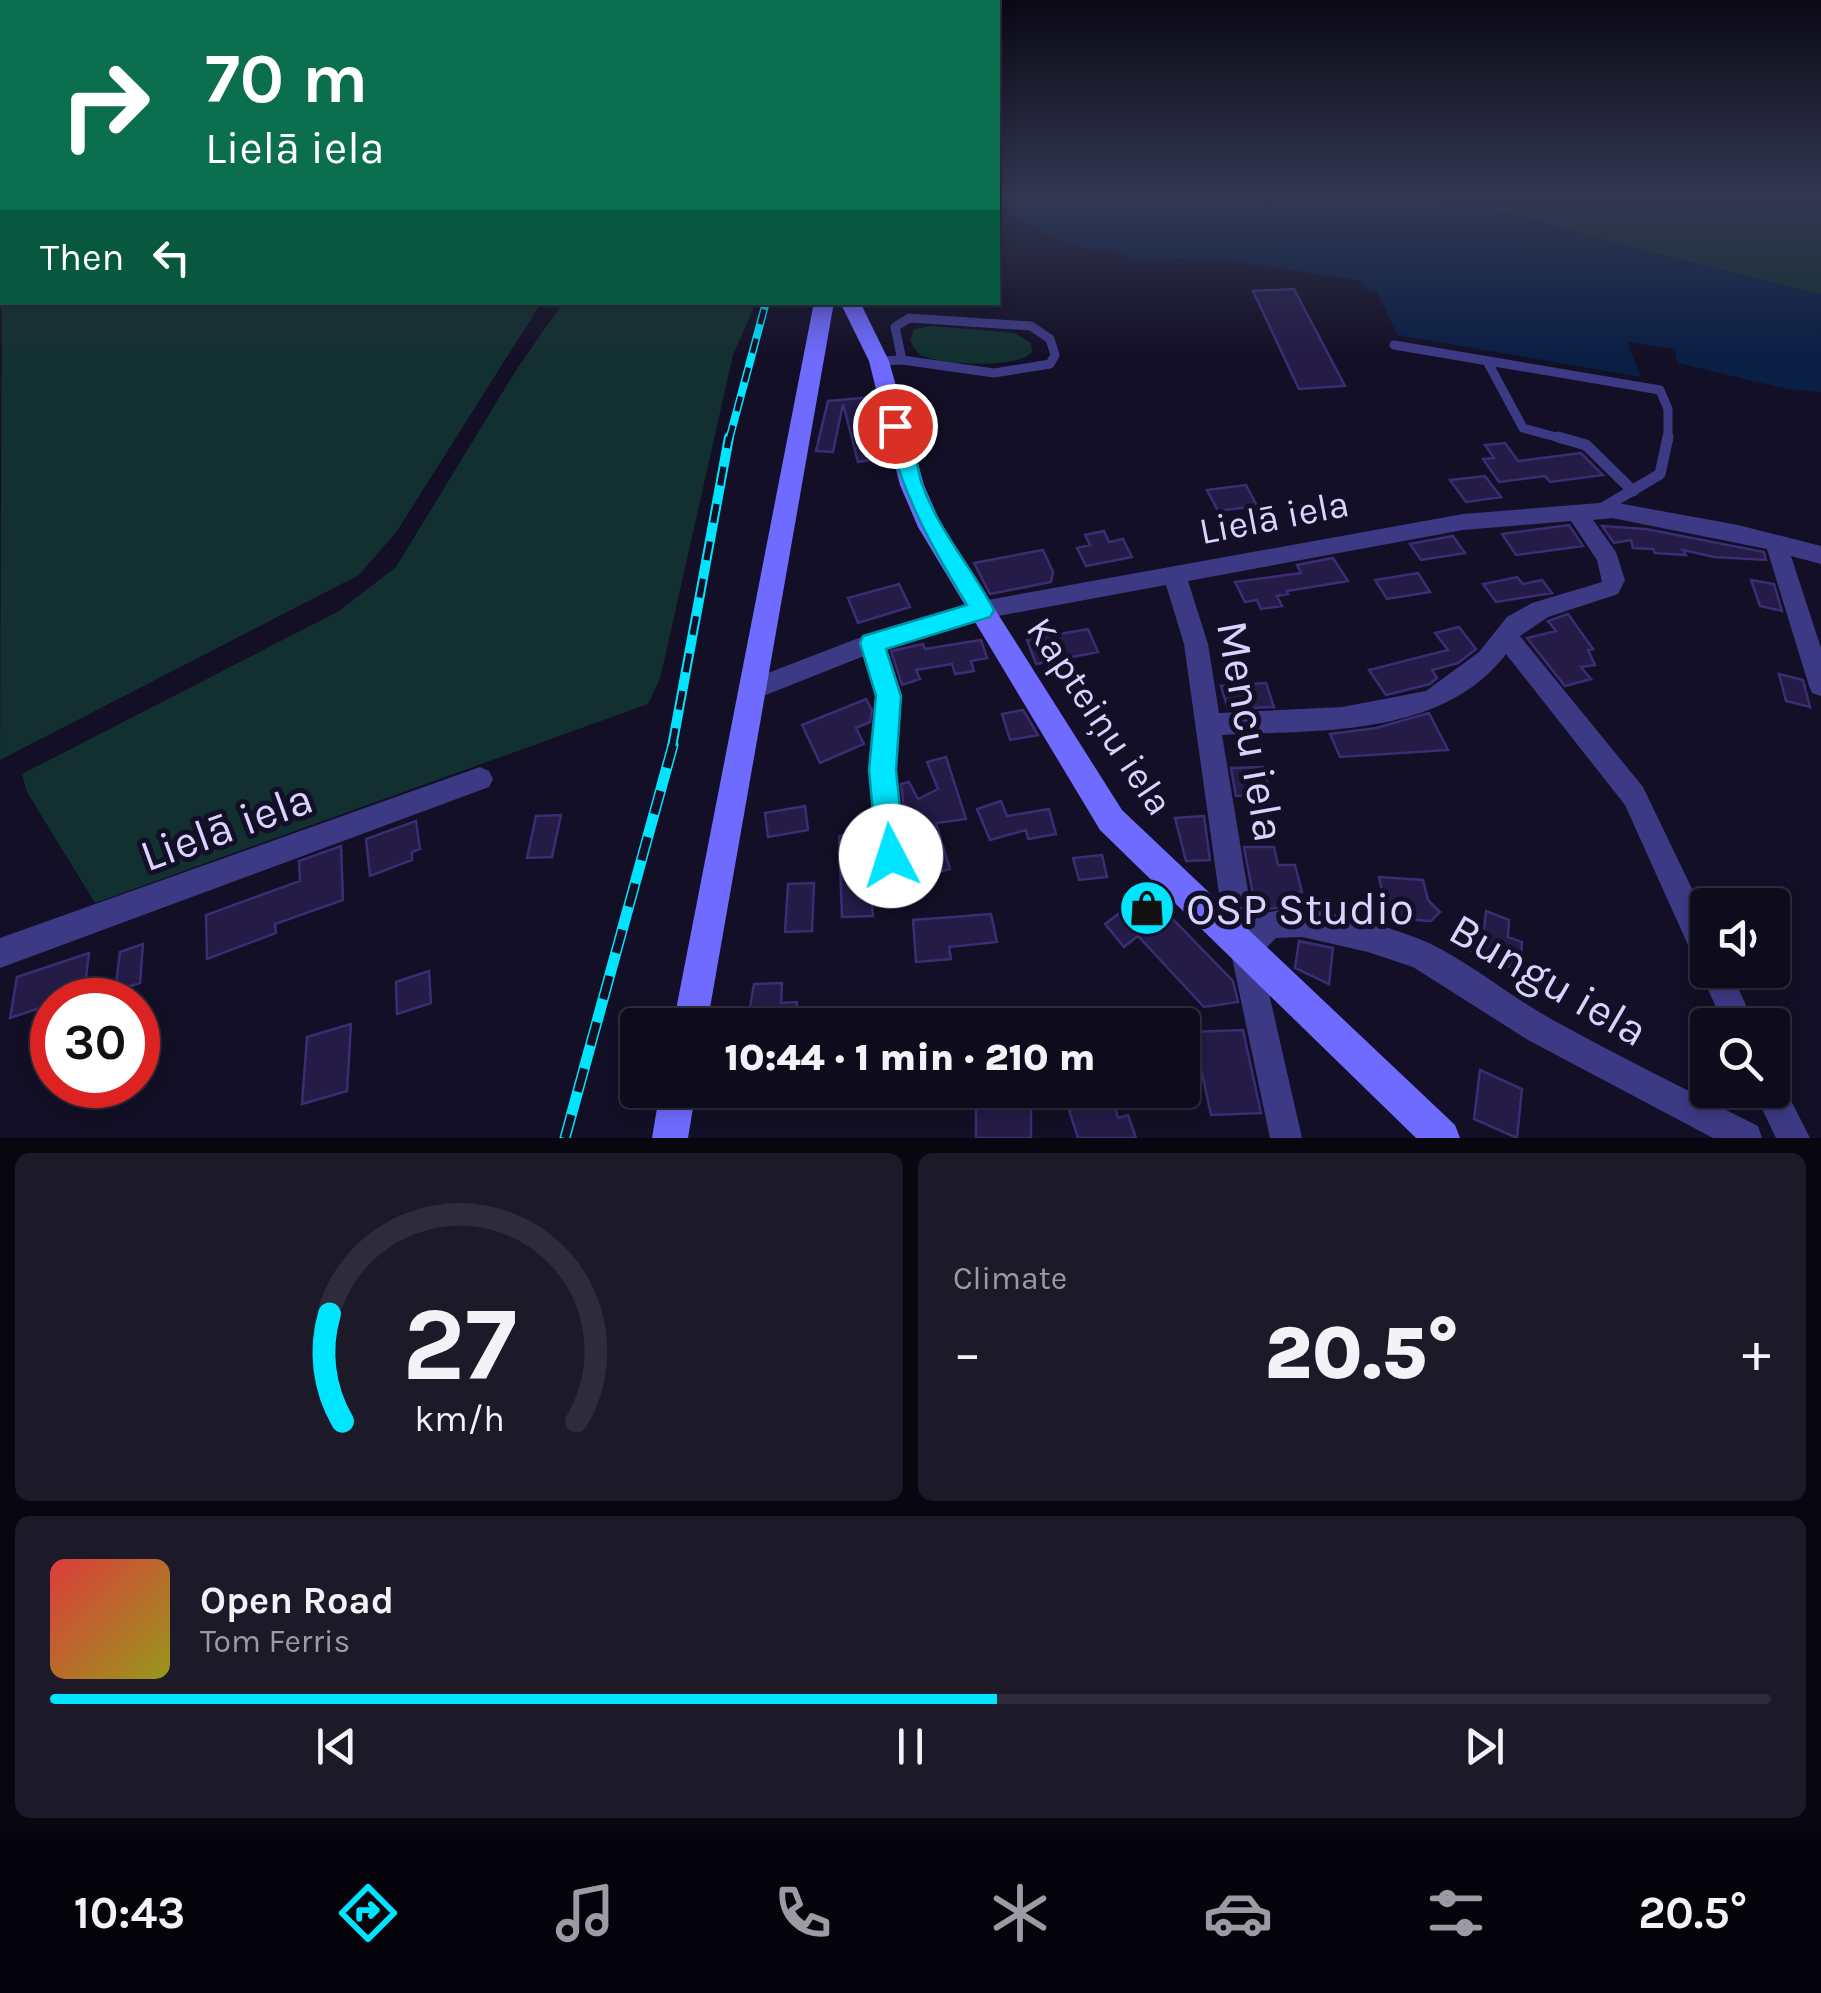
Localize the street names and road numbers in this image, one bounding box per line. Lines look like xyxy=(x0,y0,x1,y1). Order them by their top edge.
street label: Lielā iela xyxy=(1195,481,1353,554)
street label: Kapteiņu iela xyxy=(1017,609,1182,824)
street label: Mencu iela xyxy=(1206,617,1296,846)
street label: Lielā iela xyxy=(133,772,320,882)
street label: Bungu iela xyxy=(1440,902,1657,1058)

